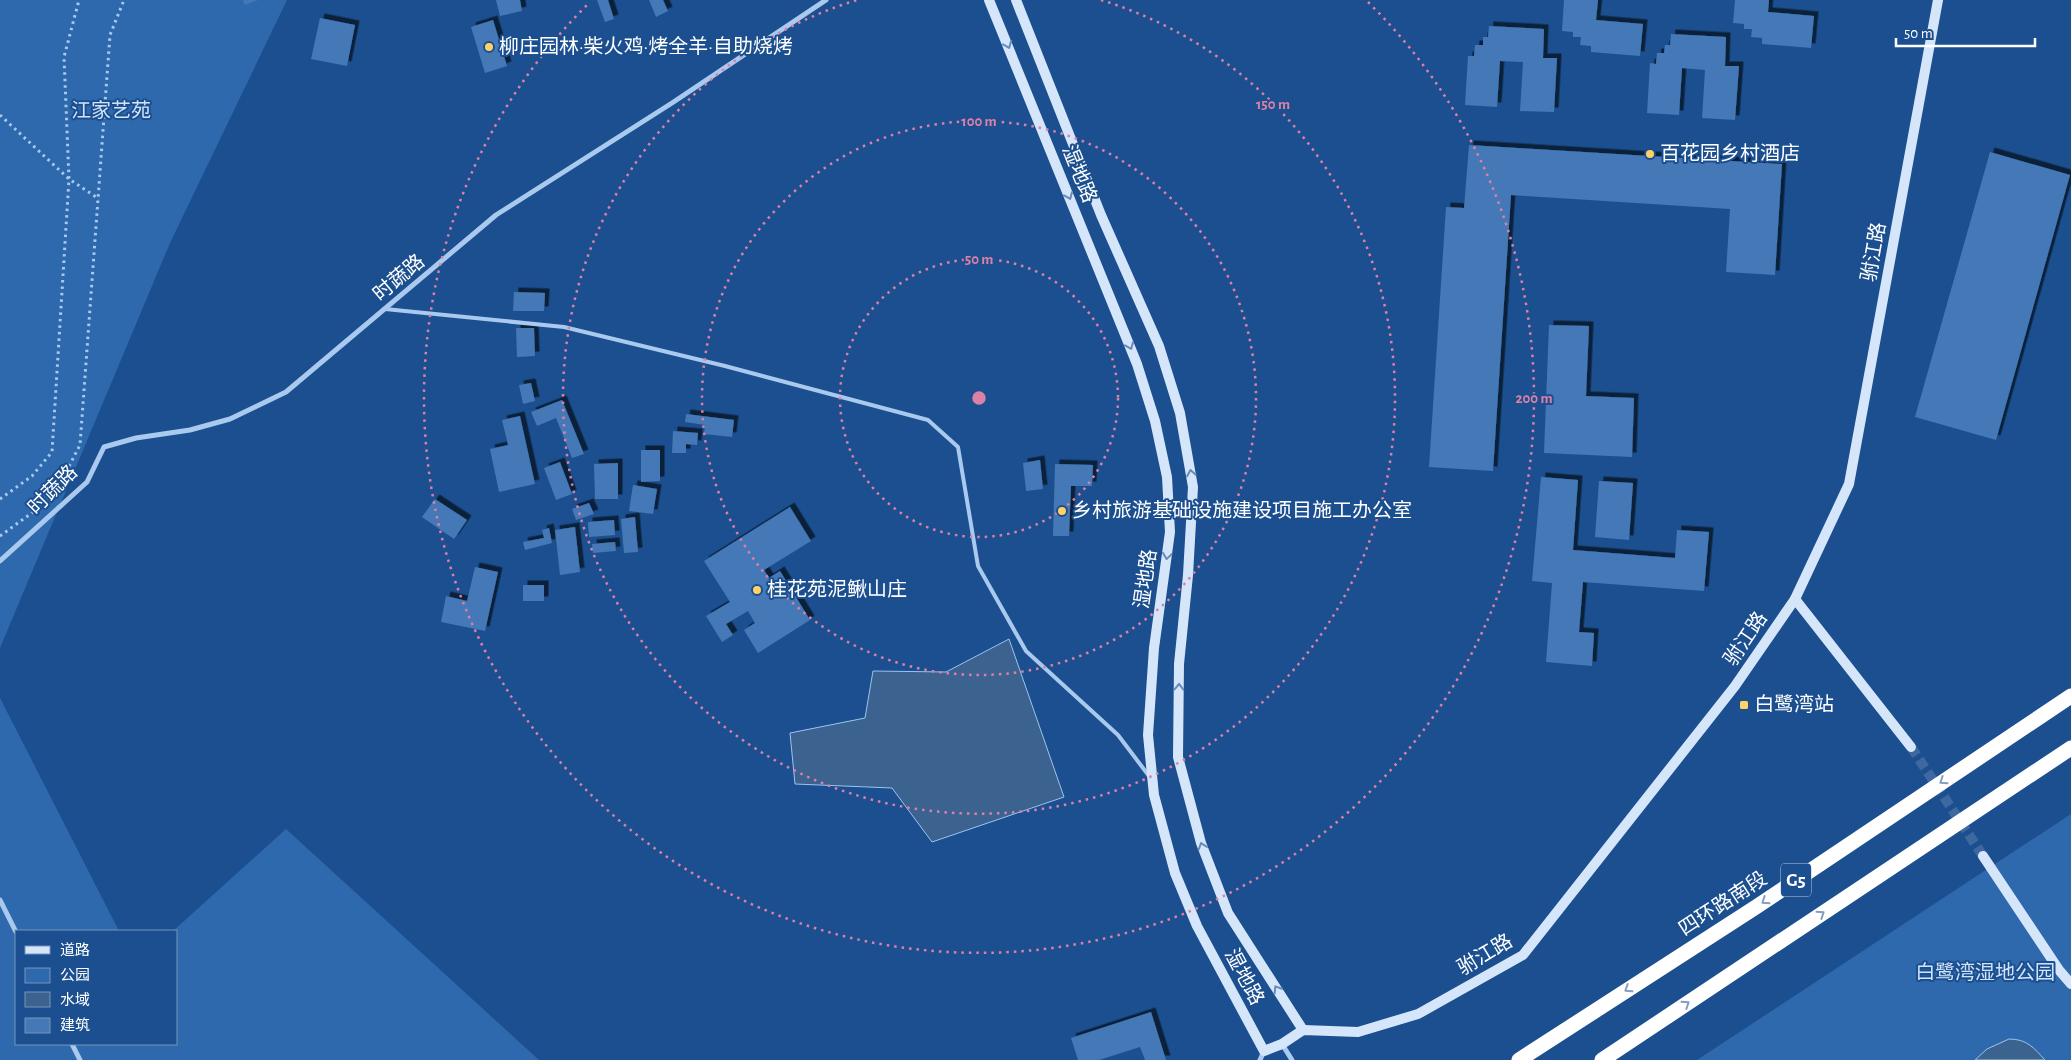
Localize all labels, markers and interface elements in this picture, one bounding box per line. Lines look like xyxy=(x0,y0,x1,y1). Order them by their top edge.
scale bar xyxy=(1896,15,2035,47)
text: 50 m xyxy=(1904,26,1933,41)
place label: 柳庄园林·柴火鸡·烤全羊·自助烧烤 xyxy=(499,35,793,57)
one-way arrow xyxy=(1001,40,1012,49)
marker: 柳庄园林·柴火鸡·烤全羊·自助烧烤 xyxy=(483,41,495,53)
text: 150 m xyxy=(1256,97,1290,112)
park label: 江家艺苑 xyxy=(71,100,151,121)
text: 100 m xyxy=(961,114,997,129)
street label: 湿地路 xyxy=(1058,142,1100,206)
place label: 百花园乡村酒店 xyxy=(1660,143,1800,164)
marker: 百花园乡村酒店 xyxy=(1644,148,1656,160)
one-way arrow xyxy=(1062,191,1073,200)
street label: 驸江路 xyxy=(1858,221,1889,283)
street label: 时蔬路 xyxy=(369,250,428,305)
text: 50 m xyxy=(965,252,993,267)
one-way arrow xyxy=(1124,341,1134,350)
centre of rings xyxy=(970,389,988,407)
text: 200 m xyxy=(1515,391,1553,406)
street label: 时蔬路 xyxy=(24,461,81,518)
one-way arrow xyxy=(1186,468,1196,477)
place label: 乡村旅游基础设施建设项目施工办公室 xyxy=(1072,500,1412,521)
marker: 乡村旅游基础设施建设项目施工办公室 xyxy=(1056,505,1068,517)
street label: 湿地路 xyxy=(1131,548,1160,610)
one-way arrow xyxy=(1162,551,1172,560)
place label: 桂花苑泥鳅山庄 xyxy=(767,579,907,600)
marker: 桂花苑泥鳅山庄 xyxy=(751,584,763,596)
street label: 驸江路 xyxy=(1720,608,1771,669)
one-way arrow xyxy=(1174,682,1184,690)
place label: 白鹭湾站 xyxy=(1754,693,1834,715)
marker: 白鹭湾站 xyxy=(1738,699,1750,711)
one-way arrow xyxy=(1940,775,1949,785)
one-way arrow xyxy=(1198,842,1208,851)
road number: G5 xyxy=(1781,864,1811,896)
street label: 四环路南段 xyxy=(1675,868,1770,940)
one-way arrow xyxy=(1761,895,1770,904)
one-way arrow xyxy=(1816,911,1825,920)
legend xyxy=(15,930,178,1045)
street label: 驸江路 xyxy=(1454,930,1516,979)
text: 道路 xyxy=(60,942,90,958)
street label: 湿地路 xyxy=(1221,945,1268,1008)
park label: 白鹭湾湿地公园 xyxy=(1915,961,2055,983)
text: 公园 xyxy=(60,967,90,983)
one-way arrow xyxy=(1625,983,1634,993)
one-way arrow xyxy=(1273,986,1283,995)
text: 水域 xyxy=(60,992,90,1008)
one-way arrow xyxy=(1680,1001,1690,1010)
text: 建筑 xyxy=(60,1017,90,1033)

